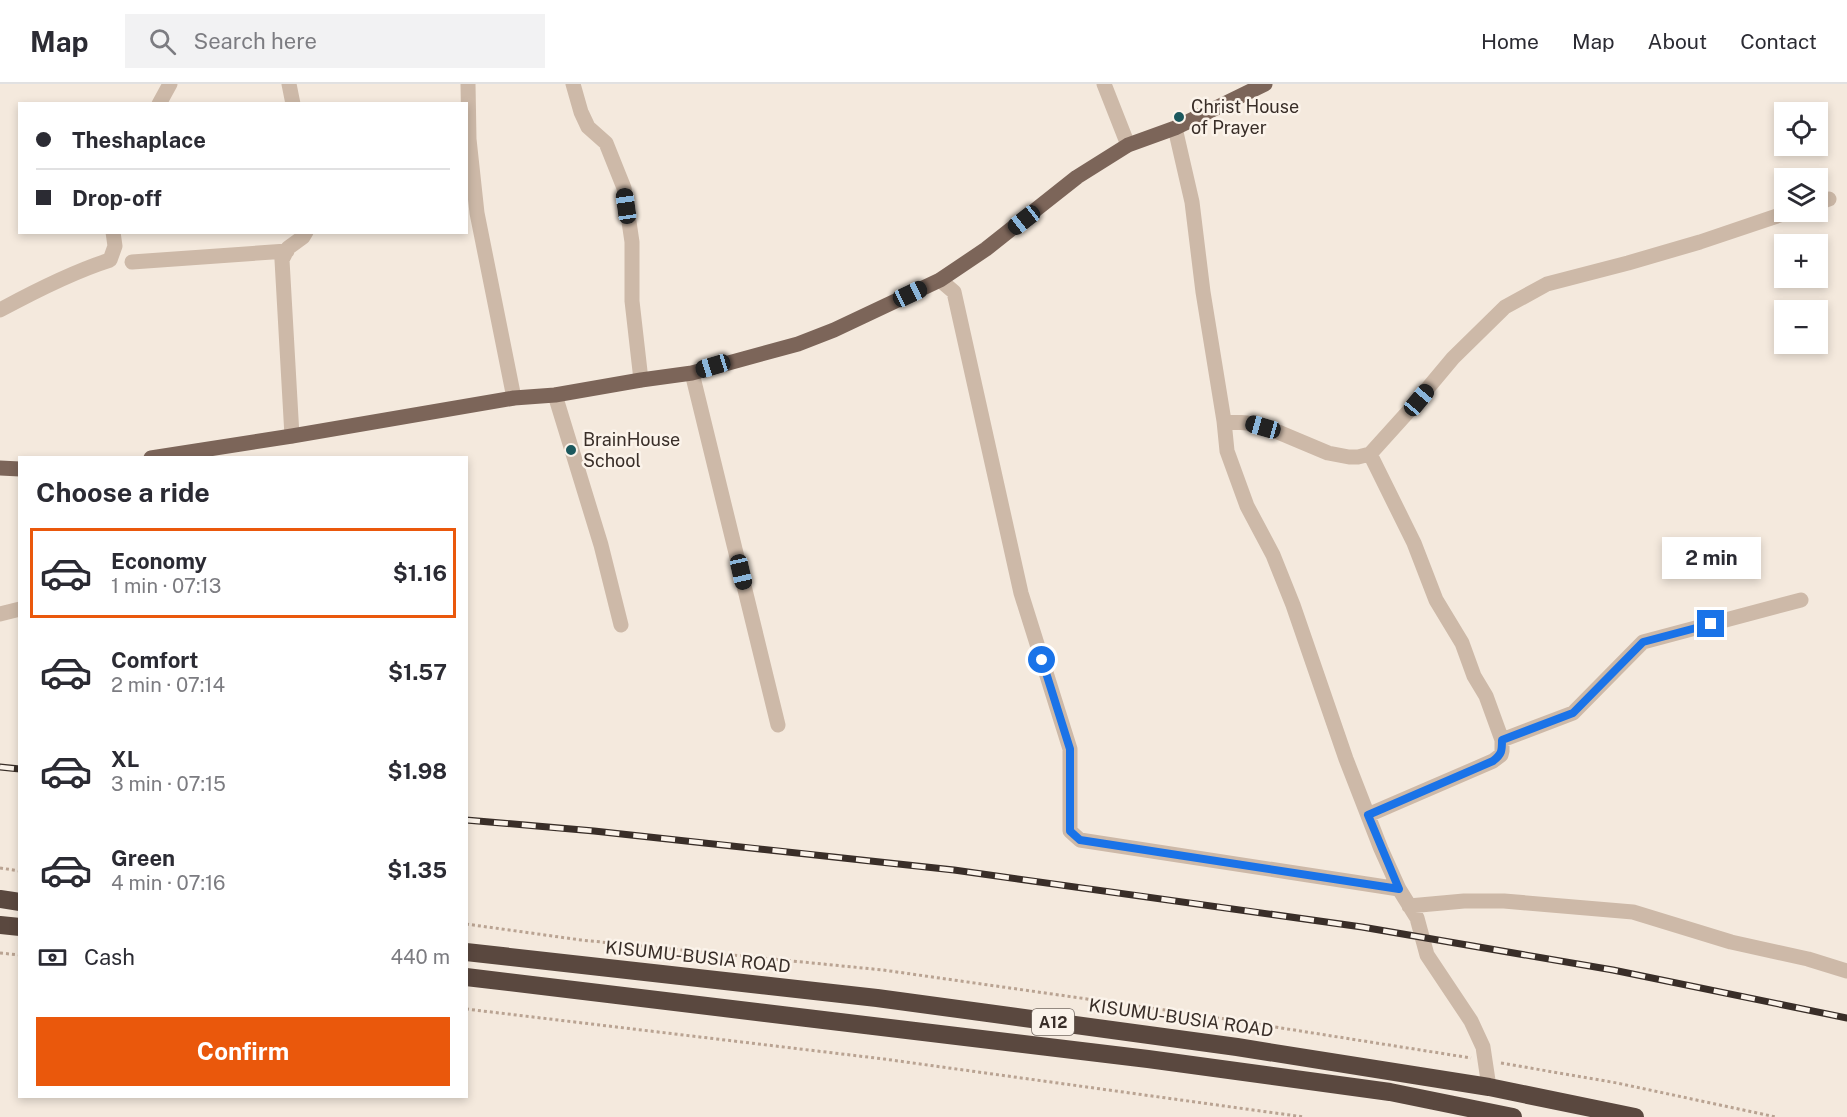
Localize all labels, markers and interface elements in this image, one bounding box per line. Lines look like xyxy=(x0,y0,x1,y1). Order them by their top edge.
search box xyxy=(125,14,545,68)
text: Map xyxy=(30,25,89,58)
icon: search xyxy=(146,25,179,58)
text: Search here xyxy=(194,28,317,54)
text: Home xyxy=(1481,29,1539,54)
text: Map xyxy=(1572,29,1615,54)
text: About xyxy=(1648,29,1707,54)
text: Contact xyxy=(1740,29,1817,54)
place label: Christ House of Prayer xyxy=(1191,96,1299,138)
map controls xyxy=(1774,102,1828,354)
button: locate xyxy=(1774,102,1828,156)
marker: Christ House of Prayer xyxy=(1172,110,1186,124)
text: Theshaplace xyxy=(72,127,206,153)
button: layers xyxy=(1774,168,1828,222)
text: Drop-off xyxy=(72,185,162,211)
car xyxy=(615,187,637,225)
car xyxy=(1004,202,1044,238)
button: + xyxy=(1774,234,1828,288)
car xyxy=(890,278,930,310)
button: − xyxy=(1774,300,1828,354)
car xyxy=(693,352,733,380)
car xyxy=(1401,380,1437,420)
car xyxy=(1243,413,1283,441)
place label: BrainHouse School xyxy=(583,429,680,471)
marker: BrainHouse School xyxy=(564,443,578,457)
text: Choose a ride xyxy=(36,476,210,508)
callout: 2 min xyxy=(1662,537,1760,579)
icon: car xyxy=(39,546,93,600)
text: 2 min xyxy=(1685,546,1738,570)
text: Economy xyxy=(111,548,207,574)
car xyxy=(728,552,754,592)
text: $1.16 xyxy=(393,560,447,586)
text: 1 min · 07:13 xyxy=(111,574,221,598)
route end xyxy=(1697,610,1724,637)
icon: car xyxy=(39,645,93,699)
route start xyxy=(1028,646,1055,673)
text: Comfort xyxy=(111,647,198,673)
text: $1.57 xyxy=(388,659,447,685)
text: 2 min · 07:14 xyxy=(111,673,225,697)
icon: car xyxy=(39,744,93,798)
text: XL xyxy=(111,746,139,772)
text: $1.98 xyxy=(387,758,447,784)
text: 3 min · 07:15 xyxy=(111,772,226,796)
icon: car xyxy=(39,843,93,897)
text: Green xyxy=(111,845,175,871)
text: $1.35 xyxy=(387,857,447,883)
text: 4 min · 07:16 xyxy=(111,871,226,895)
street label: KISUMU-BUSIA ROAD xyxy=(604,936,792,977)
icon: cash xyxy=(36,941,69,974)
text: Cash xyxy=(84,944,135,970)
text: 440 m xyxy=(390,945,450,969)
street label: KISUMU-BUSIA ROAD xyxy=(1087,994,1275,1041)
road number: A12 xyxy=(1032,1009,1074,1035)
button: Confirm xyxy=(36,1017,450,1086)

